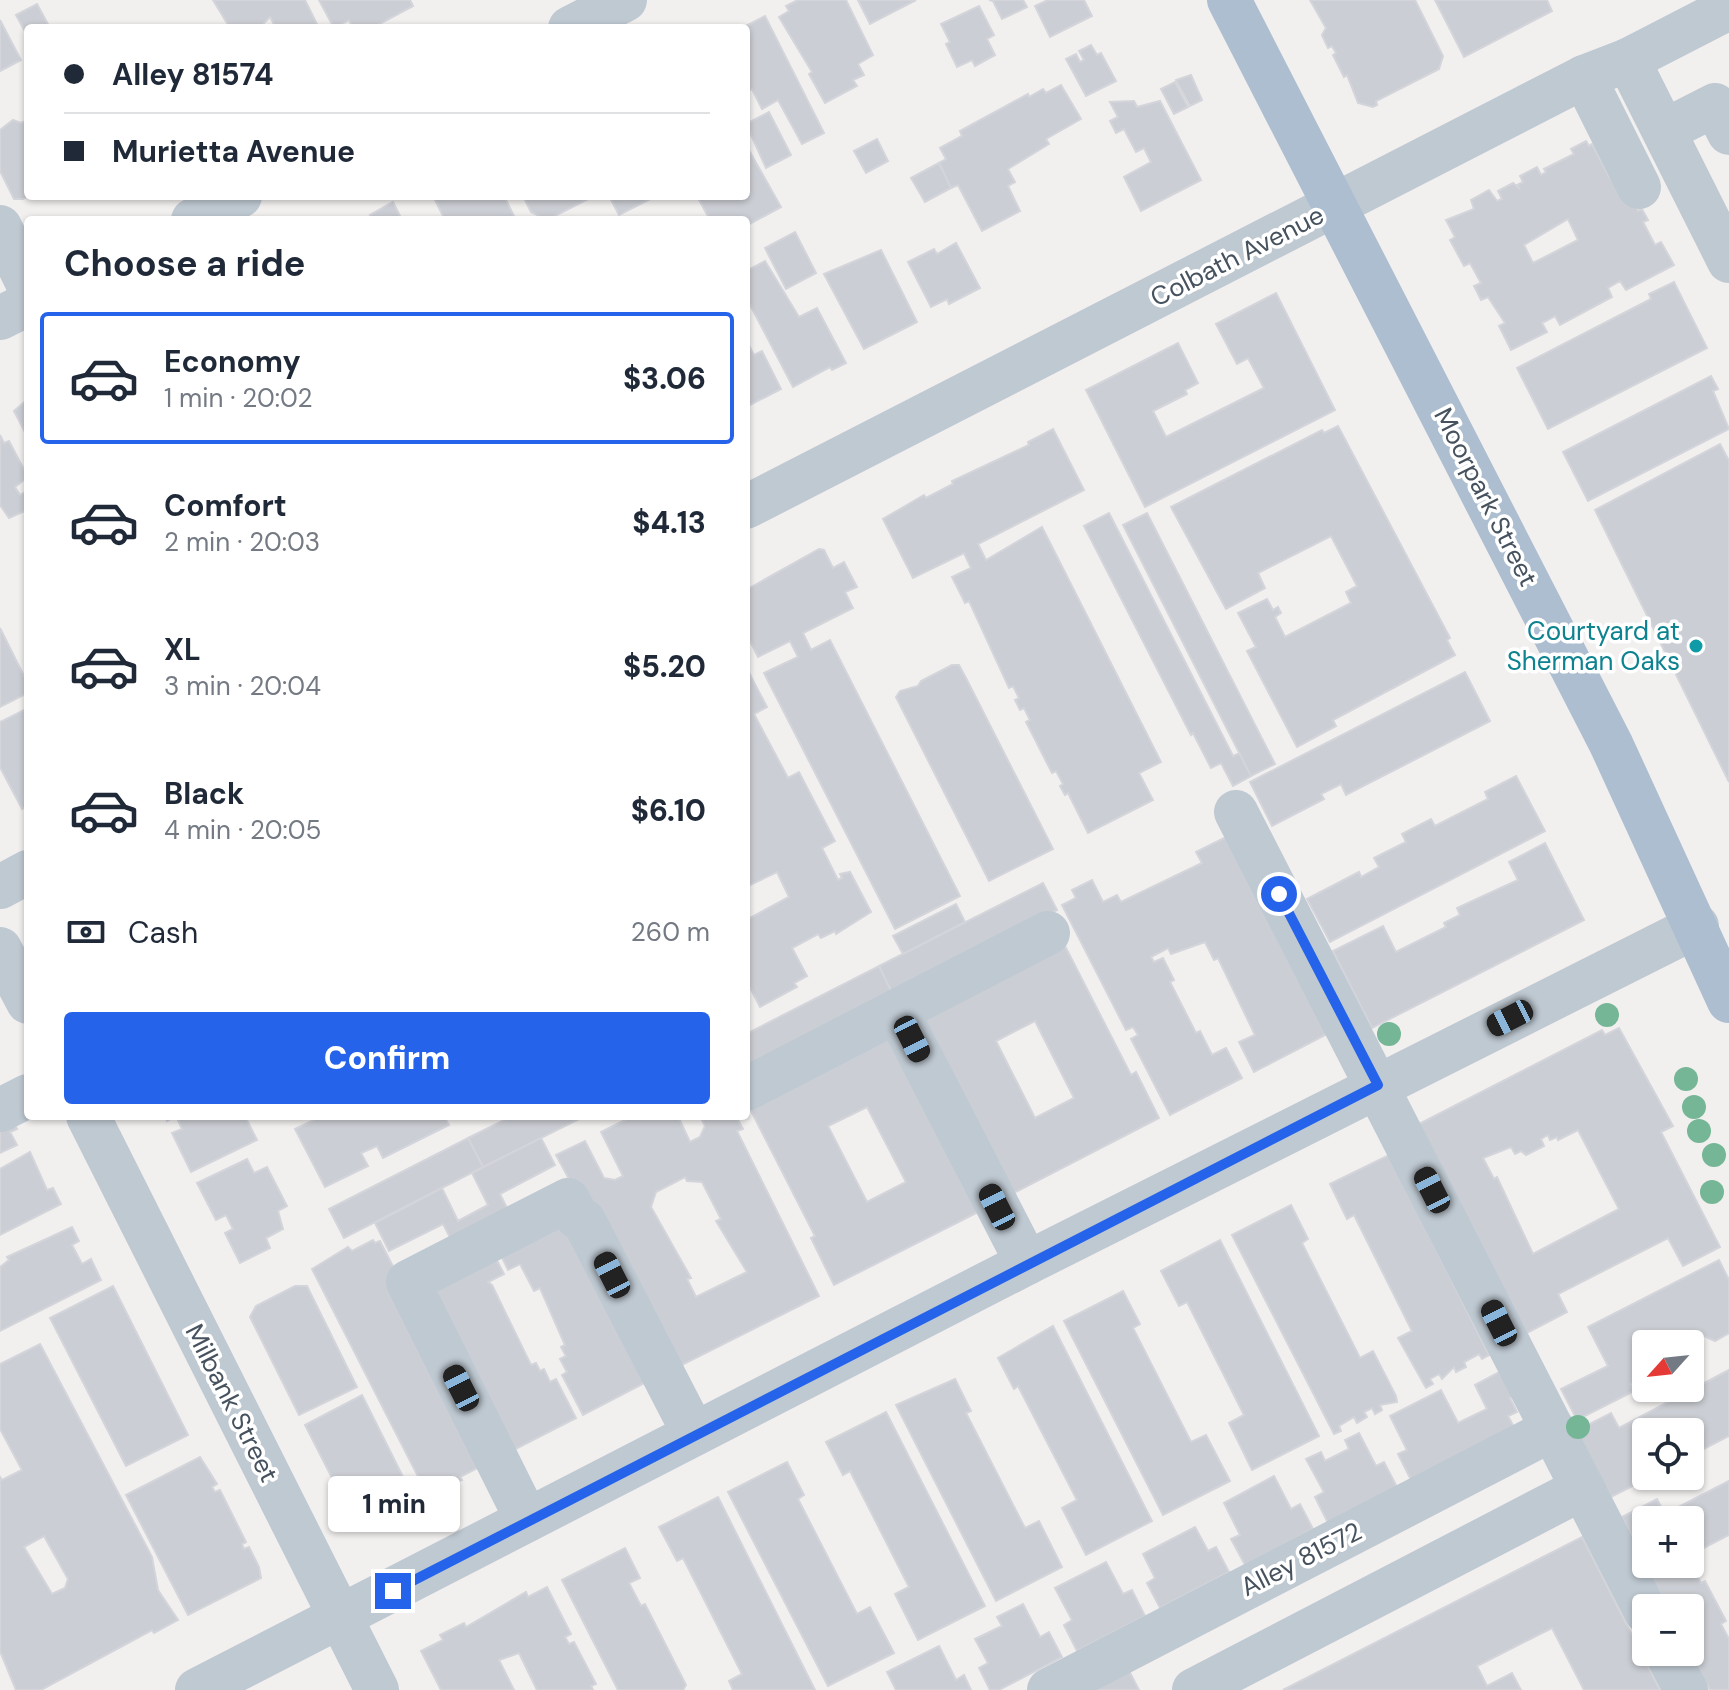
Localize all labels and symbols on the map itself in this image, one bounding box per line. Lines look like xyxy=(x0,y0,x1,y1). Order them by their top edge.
street label: Colbath Avenue xyxy=(1144,198,1330,314)
street label: Moorpark Street xyxy=(1426,402,1546,592)
place label: Courtyard at Sherman Oaks xyxy=(1507,614,1680,678)
marker: Courtyard at Sherman Oaks xyxy=(1687,637,1705,655)
route start xyxy=(1261,876,1297,912)
car xyxy=(1483,996,1537,1040)
car xyxy=(890,1012,934,1066)
car xyxy=(1410,1163,1454,1217)
car xyxy=(975,1180,1019,1234)
car xyxy=(590,1248,634,1302)
car xyxy=(1477,1296,1521,1350)
street label: Milbank Street xyxy=(178,1318,286,1488)
north arrow xyxy=(1632,1330,1704,1402)
car xyxy=(439,1361,483,1415)
callout: 1 min xyxy=(327,1475,459,1531)
street label: Alley 81572 xyxy=(1235,1514,1367,1604)
route end xyxy=(375,1573,411,1609)

